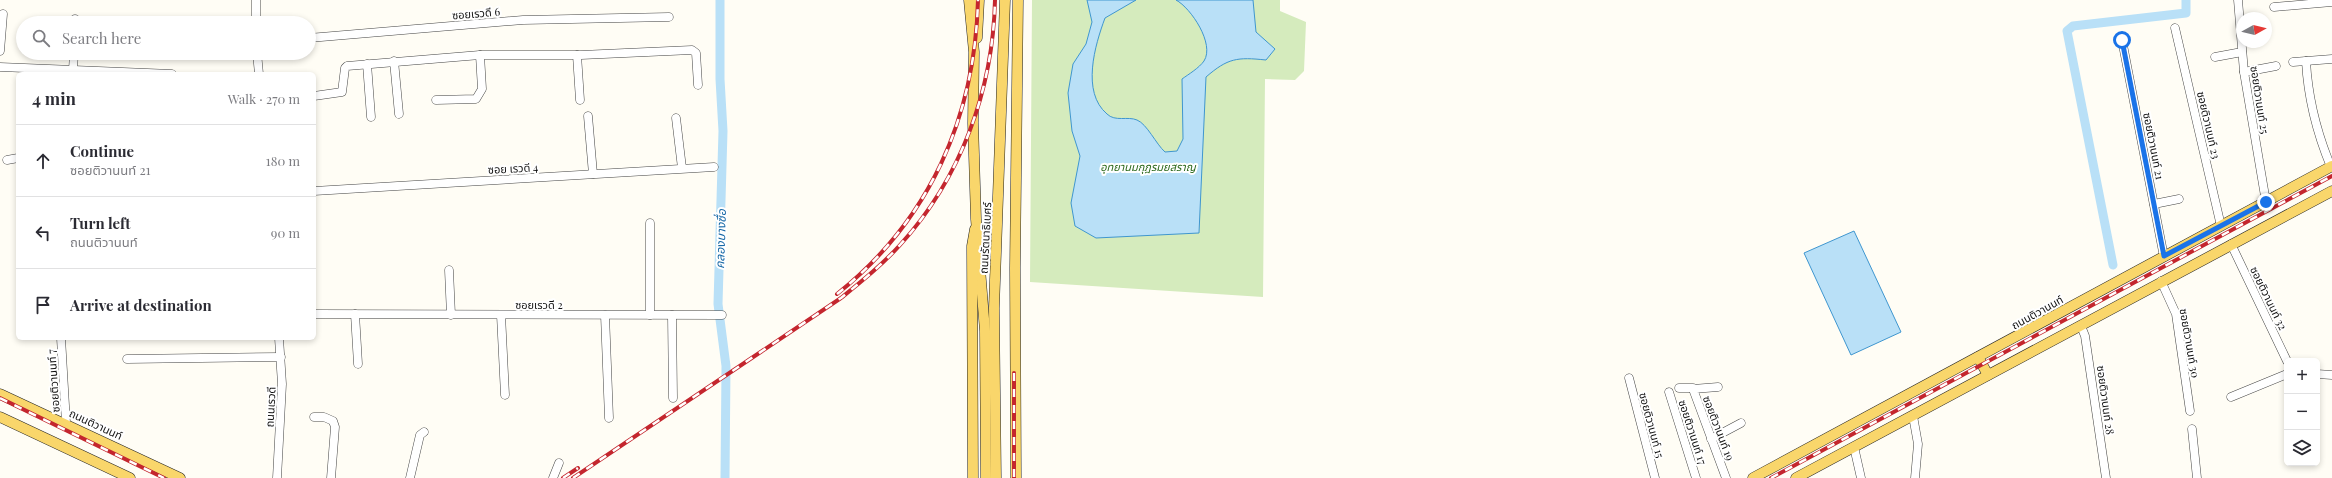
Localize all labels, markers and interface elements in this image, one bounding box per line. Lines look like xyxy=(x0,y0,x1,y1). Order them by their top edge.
street label: ซอยเรวดี 6 xyxy=(451,3,501,23)
north arrow xyxy=(2236,12,2272,48)
search box xyxy=(16,16,316,60)
icon: search xyxy=(30,27,52,49)
text: Search here xyxy=(62,28,141,48)
route start xyxy=(2113,31,2131,49)
street label: ซอยติวานนท์ 25 xyxy=(2247,65,2273,135)
text: 4 min xyxy=(32,87,76,109)
text: Walk · 270 m xyxy=(228,90,300,107)
street label: ซอยติวานนท์ 23 xyxy=(2194,90,2224,160)
street label: ซอยติวานนท์ 21 xyxy=(2140,111,2168,181)
text: Continue xyxy=(70,141,134,161)
icon: ahead xyxy=(32,150,54,172)
text: 180 m xyxy=(266,152,300,169)
street label: ซอย เรวดี 4 xyxy=(487,159,539,177)
park label: อุทยานมกุฎรมยสราญ xyxy=(1100,159,1197,174)
text: ซอยติวานนท์ 21 xyxy=(70,161,150,178)
route end xyxy=(2257,193,2275,211)
street label: ถนนรัตนาธิเบศร์ xyxy=(976,201,994,274)
water label: คลองบางซื่อ xyxy=(711,208,729,269)
text: Turn left xyxy=(70,213,131,233)
icon: left xyxy=(32,222,54,244)
text: 90 m xyxy=(271,224,300,241)
text: ถนนติวานนท์ xyxy=(70,233,138,250)
street label: ซอยติวานนท์ 32 xyxy=(2247,264,2291,332)
street label: ถนนติวานนท์ xyxy=(2008,292,2066,332)
icon: arrive xyxy=(32,294,54,316)
text: Arrive at destination xyxy=(70,295,212,315)
street label: ซอยเรวดี 2 xyxy=(515,297,563,312)
street label: ซอยติวานนท์ 30 xyxy=(2177,307,2204,379)
street label: ซอยติวานนท์ 7 xyxy=(43,348,63,413)
map controls xyxy=(2284,358,2320,466)
button: + xyxy=(2284,358,2320,394)
street label: ซอยติวานนท์ 28 xyxy=(2094,364,2118,436)
street label: ถนนเรวดี xyxy=(261,386,279,428)
street label: ซอยติวานนท์ 15 xyxy=(1636,391,1668,460)
street label: ซอยติวานนท์ 19 xyxy=(1700,393,1738,463)
button: − xyxy=(2284,394,2320,430)
street label: ซอยติวานนท์ 17 xyxy=(1675,398,1711,467)
street label: ถนนติวานนท์ xyxy=(67,405,125,443)
button: layers xyxy=(2284,430,2320,466)

